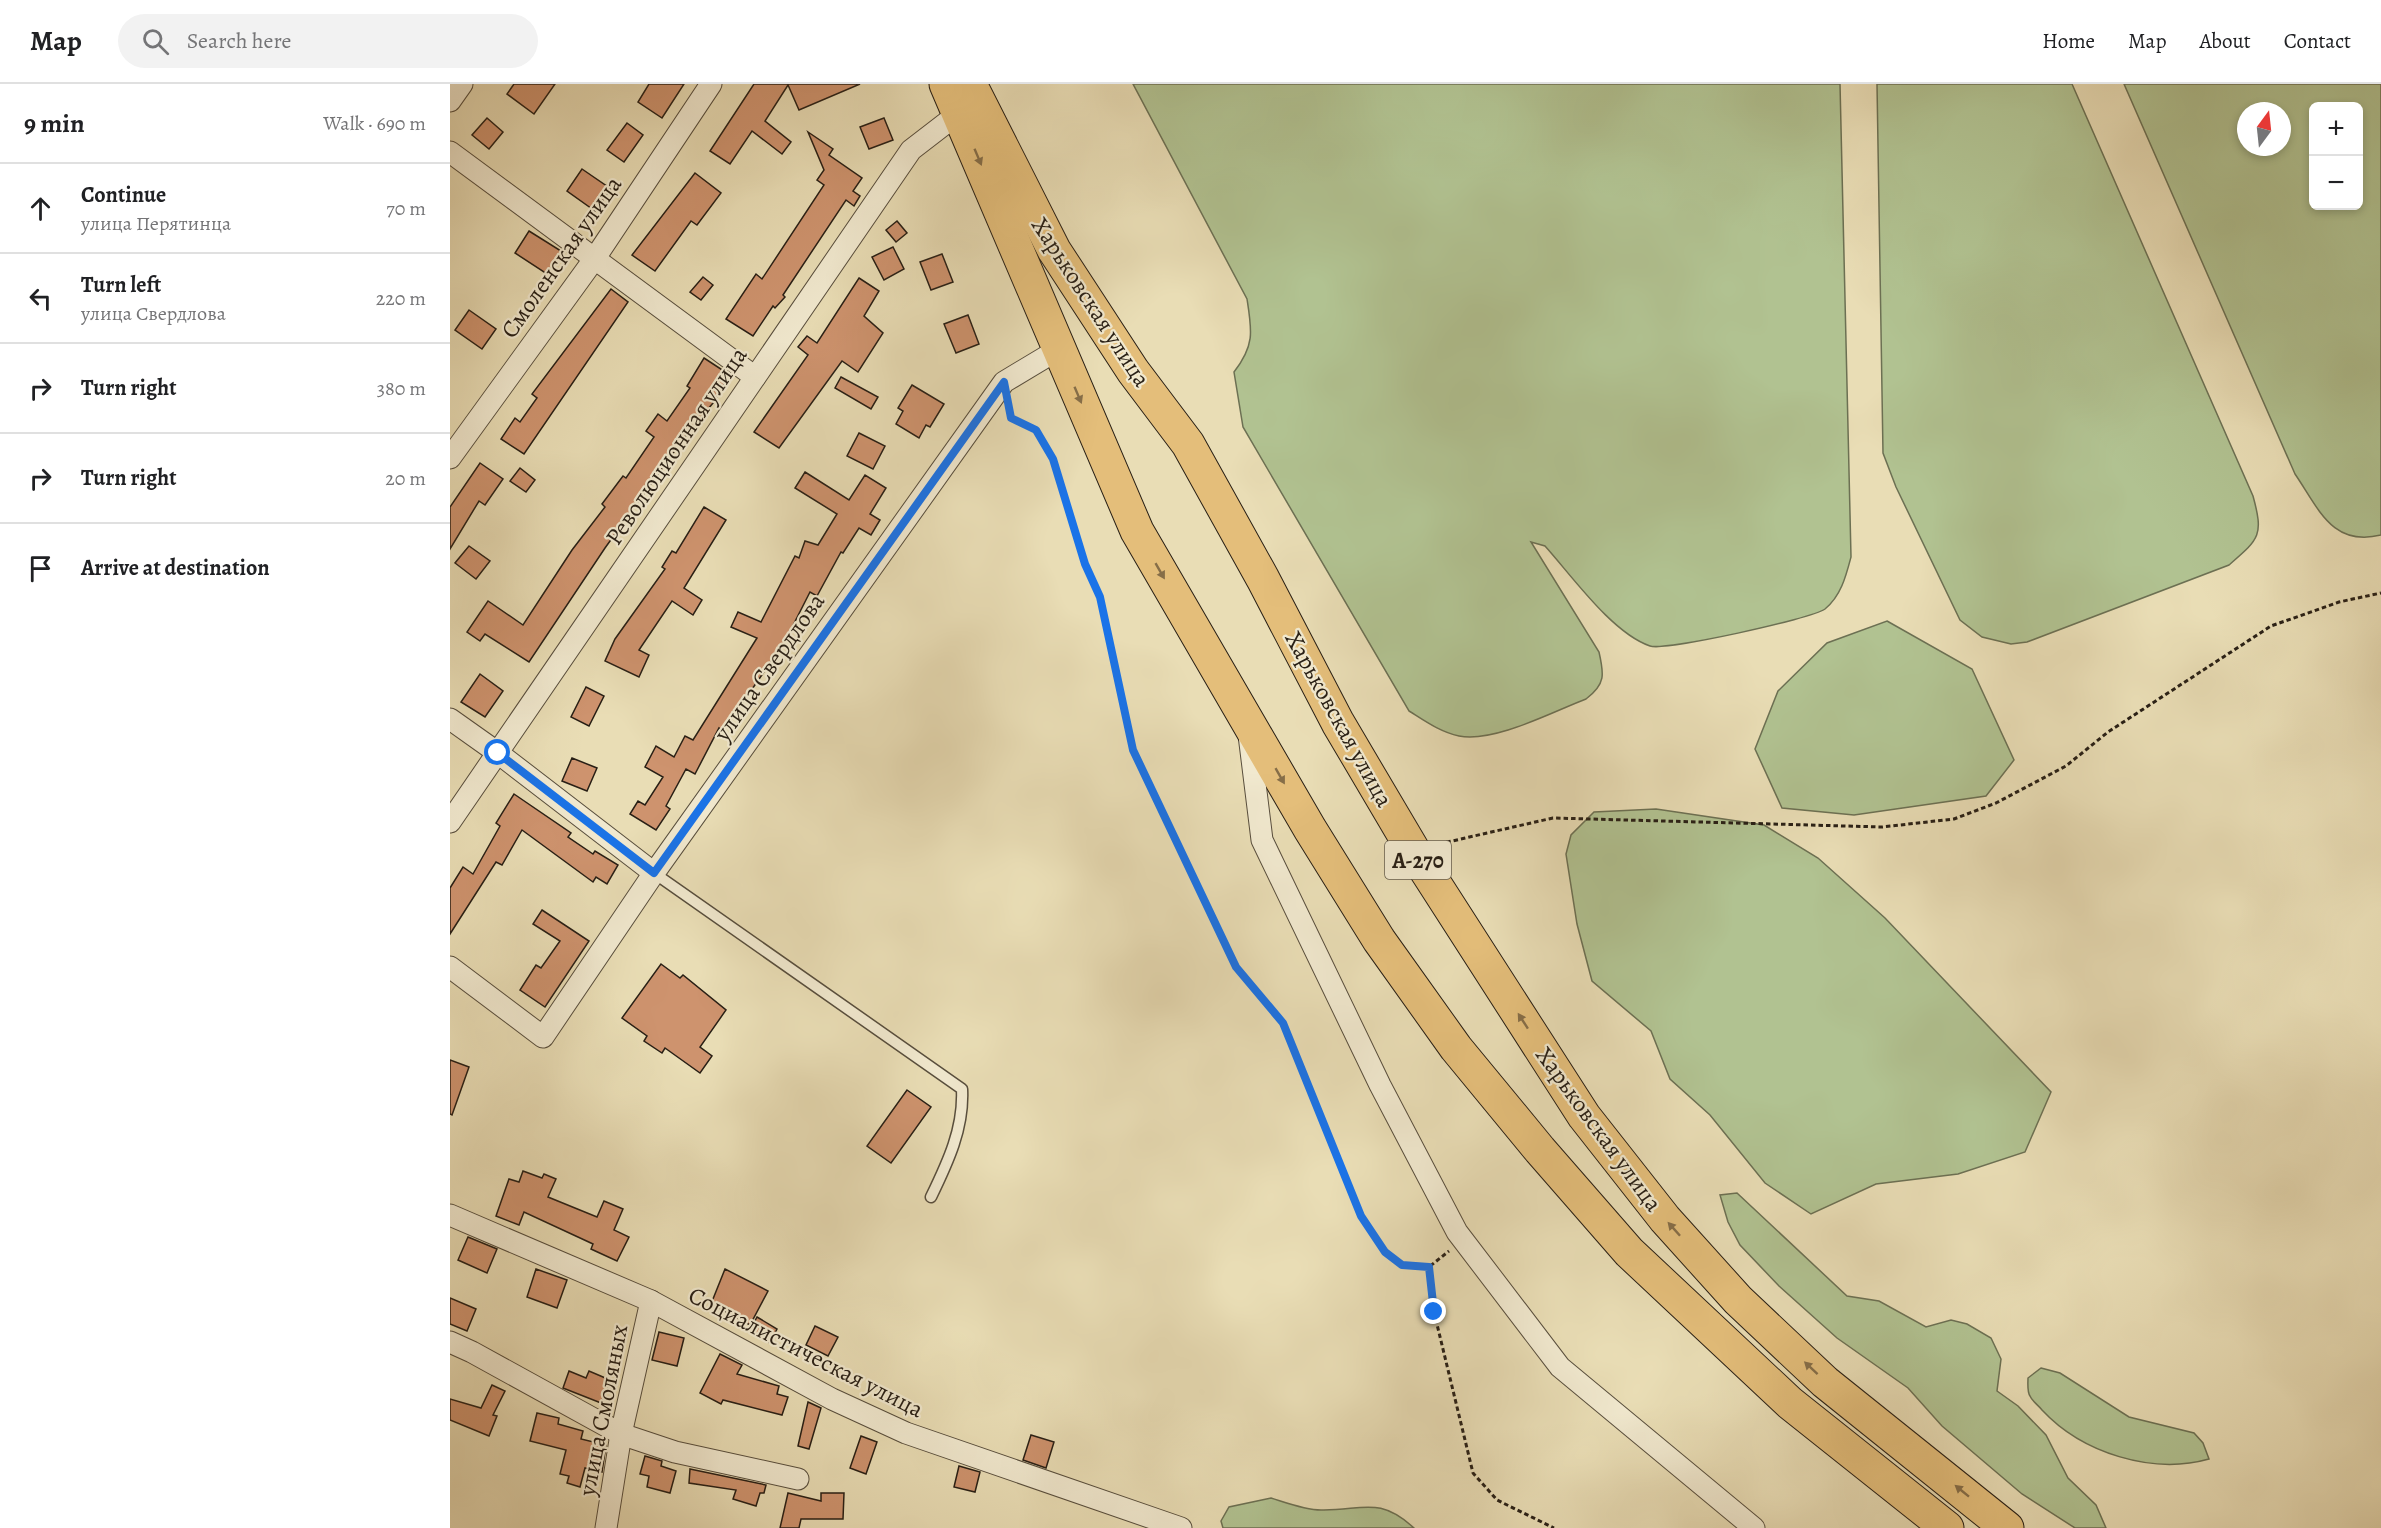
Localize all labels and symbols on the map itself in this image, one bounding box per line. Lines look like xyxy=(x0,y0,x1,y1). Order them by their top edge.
north arrow xyxy=(2237,102,2291,156)
one-way arrow xyxy=(973,148,983,166)
street label: Смоленская улица xyxy=(493,170,629,344)
street label: Харьковская улица xyxy=(1024,211,1158,393)
street label: Революционная улица xyxy=(598,341,754,551)
one-way arrow xyxy=(1073,386,1083,404)
one-way arrow xyxy=(1155,563,1166,579)
street label: улица Свердлова xyxy=(705,587,832,748)
street label: Харьковская улица xyxy=(1277,625,1401,813)
route start xyxy=(484,739,510,765)
one-way arrow xyxy=(1274,768,1285,784)
road number: А-270 xyxy=(1385,841,1451,879)
one-way arrow xyxy=(1517,1012,1528,1029)
street label: Харьковская улица xyxy=(1528,1040,1670,1218)
one-way arrow xyxy=(1667,1222,1681,1237)
street label: Социалистическая улица xyxy=(683,1279,929,1425)
route end xyxy=(1420,1298,1446,1324)
street label: улица Смоляных xyxy=(570,1321,635,1499)
one-way arrow xyxy=(1803,1361,1818,1375)
one-way arrow xyxy=(1954,1485,1970,1498)

